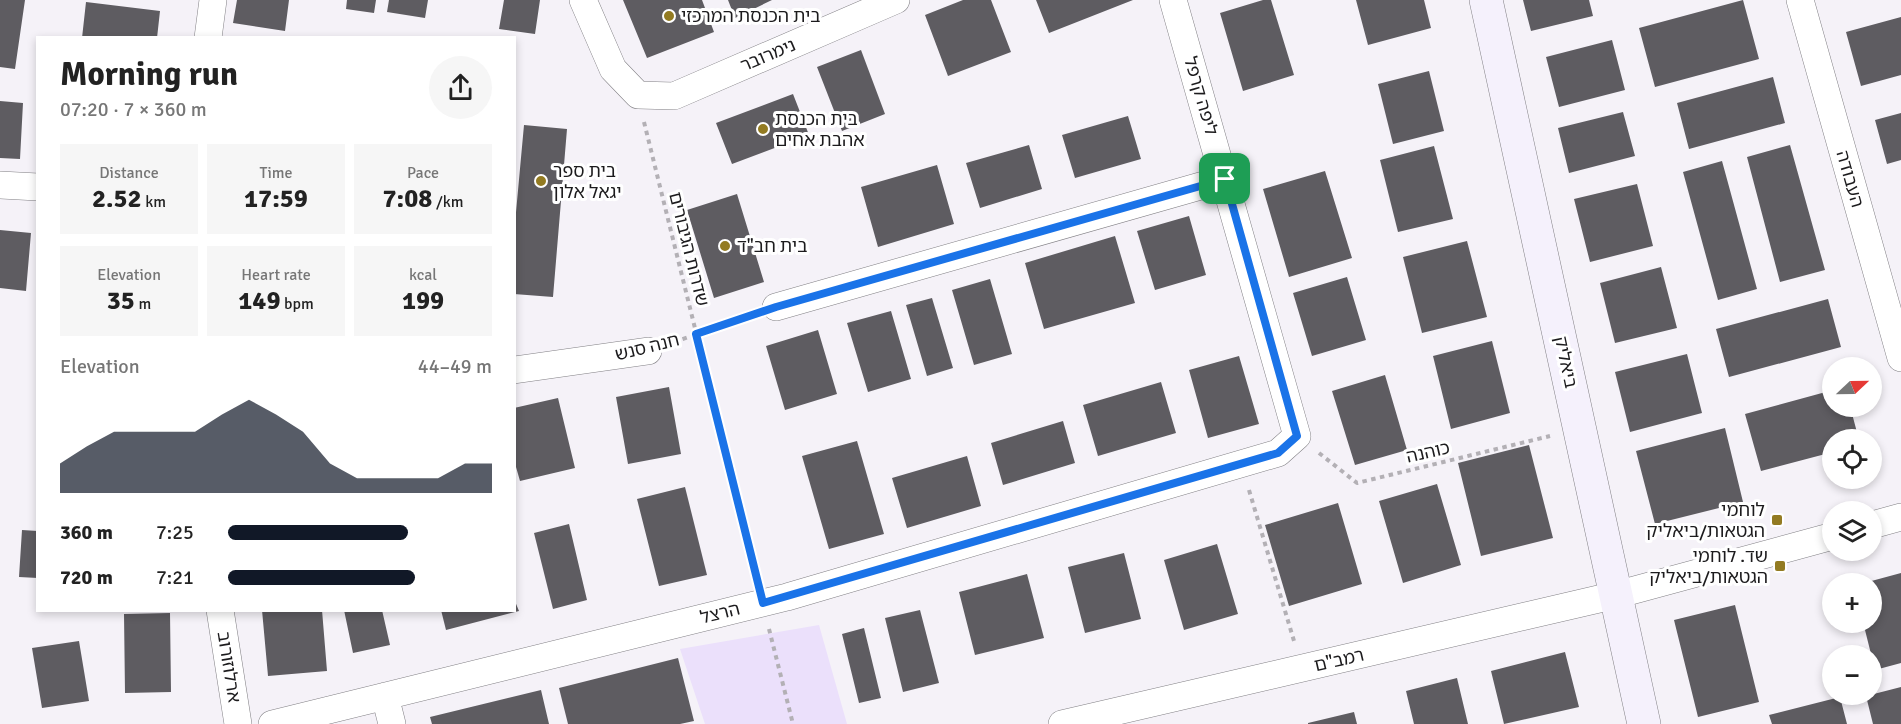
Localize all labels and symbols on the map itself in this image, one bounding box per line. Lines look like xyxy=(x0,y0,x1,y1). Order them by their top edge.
place label: בית הכנסת המרכזי xyxy=(681,5,821,27)
marker: בית הכנסת המרכזי xyxy=(662,9,676,23)
street label: נימרובר xyxy=(737,34,799,76)
street label: ליפה קרפל xyxy=(1179,54,1223,138)
place label: בית הכנסת אהבת אחים xyxy=(775,108,865,151)
marker: בית הכנסת אהבת אחים xyxy=(756,122,770,136)
street label: העבודה xyxy=(1831,148,1869,210)
pin xyxy=(1199,153,1250,204)
place label: בית ספר יגאל אלון xyxy=(553,160,622,203)
marker: בית ספר יגאל אלון xyxy=(534,174,548,188)
street label: שדרות הגיבורים xyxy=(664,190,714,308)
place label: בית חב"ד xyxy=(737,235,807,257)
marker: בית חב"ד xyxy=(718,239,732,253)
street label: חנה סנש xyxy=(613,328,681,366)
street label: ביאליק xyxy=(1550,334,1582,390)
north arrow xyxy=(1822,357,1882,417)
street label: כוהנה xyxy=(1404,436,1452,468)
place label: לוחמי הגטאות/ביאליק xyxy=(1646,499,1765,542)
marker: לוחמי הגטאות/ביאליק xyxy=(1770,513,1784,527)
place label: שד. לוחמי הגטאות/ביאליק xyxy=(1649,545,1768,588)
marker: שד. לוחמי הגטאות/ביאליק xyxy=(1773,559,1787,573)
street label: הרצל xyxy=(698,597,742,629)
street label: ארלוזורוב xyxy=(213,630,245,704)
street label: רמב"ם xyxy=(1312,644,1366,676)

